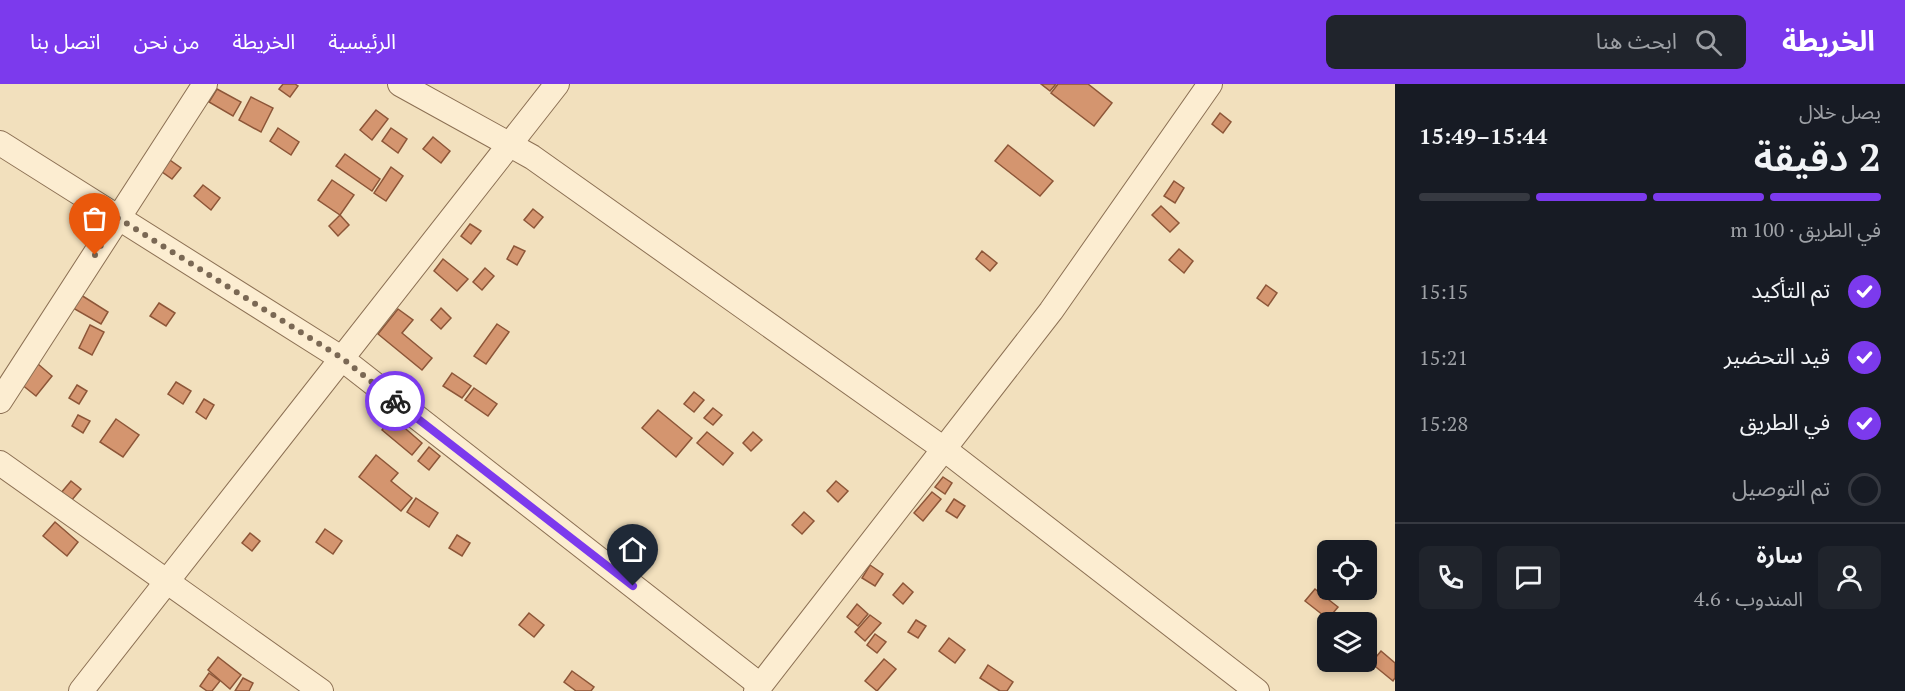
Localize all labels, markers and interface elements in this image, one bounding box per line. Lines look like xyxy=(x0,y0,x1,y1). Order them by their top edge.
search box xyxy=(1326,15,1746,69)
text: الخريطة xyxy=(1782,22,1875,59)
text: ابحث هنا xyxy=(1596,26,1677,55)
icon: search xyxy=(1692,26,1725,59)
text: اتصل بنا xyxy=(30,27,101,55)
text: من نحن xyxy=(134,27,199,55)
text: الخريطة xyxy=(232,27,295,55)
text: الرئيسية xyxy=(328,27,396,55)
text: يصل خلال xyxy=(1799,98,1881,125)
text: 15:44–15:49 xyxy=(1419,121,1547,150)
text: 2 دقيقة xyxy=(1754,130,1881,182)
pin xyxy=(69,193,120,255)
icon: bag xyxy=(78,202,111,235)
text: في الطريق · 100 m xyxy=(1730,216,1881,243)
text: تم التأكيد xyxy=(1751,275,1830,304)
icon: check xyxy=(1848,275,1881,308)
text: 15:15 xyxy=(1419,278,1468,305)
text: قيد التحضير xyxy=(1724,341,1830,370)
icon: check xyxy=(1848,341,1881,374)
text: 15:21 xyxy=(1419,344,1468,371)
courier xyxy=(365,371,425,431)
icon: bike xyxy=(379,385,412,418)
text: في الطريق xyxy=(1740,407,1830,436)
icon: check xyxy=(1848,407,1881,440)
text: 15:28 xyxy=(1419,410,1468,437)
text: تم التوصيل xyxy=(1732,473,1830,502)
pin xyxy=(607,524,658,586)
icon: home xyxy=(616,533,649,566)
map controls xyxy=(1317,540,1377,672)
button: locate xyxy=(1317,540,1377,600)
text: سارة xyxy=(1757,540,1803,569)
button: phone xyxy=(1419,546,1482,609)
button: chat xyxy=(1497,546,1560,609)
button: person xyxy=(1818,546,1881,609)
text: المندوب · 4.6 xyxy=(1694,585,1803,612)
button: layers xyxy=(1317,612,1377,672)

